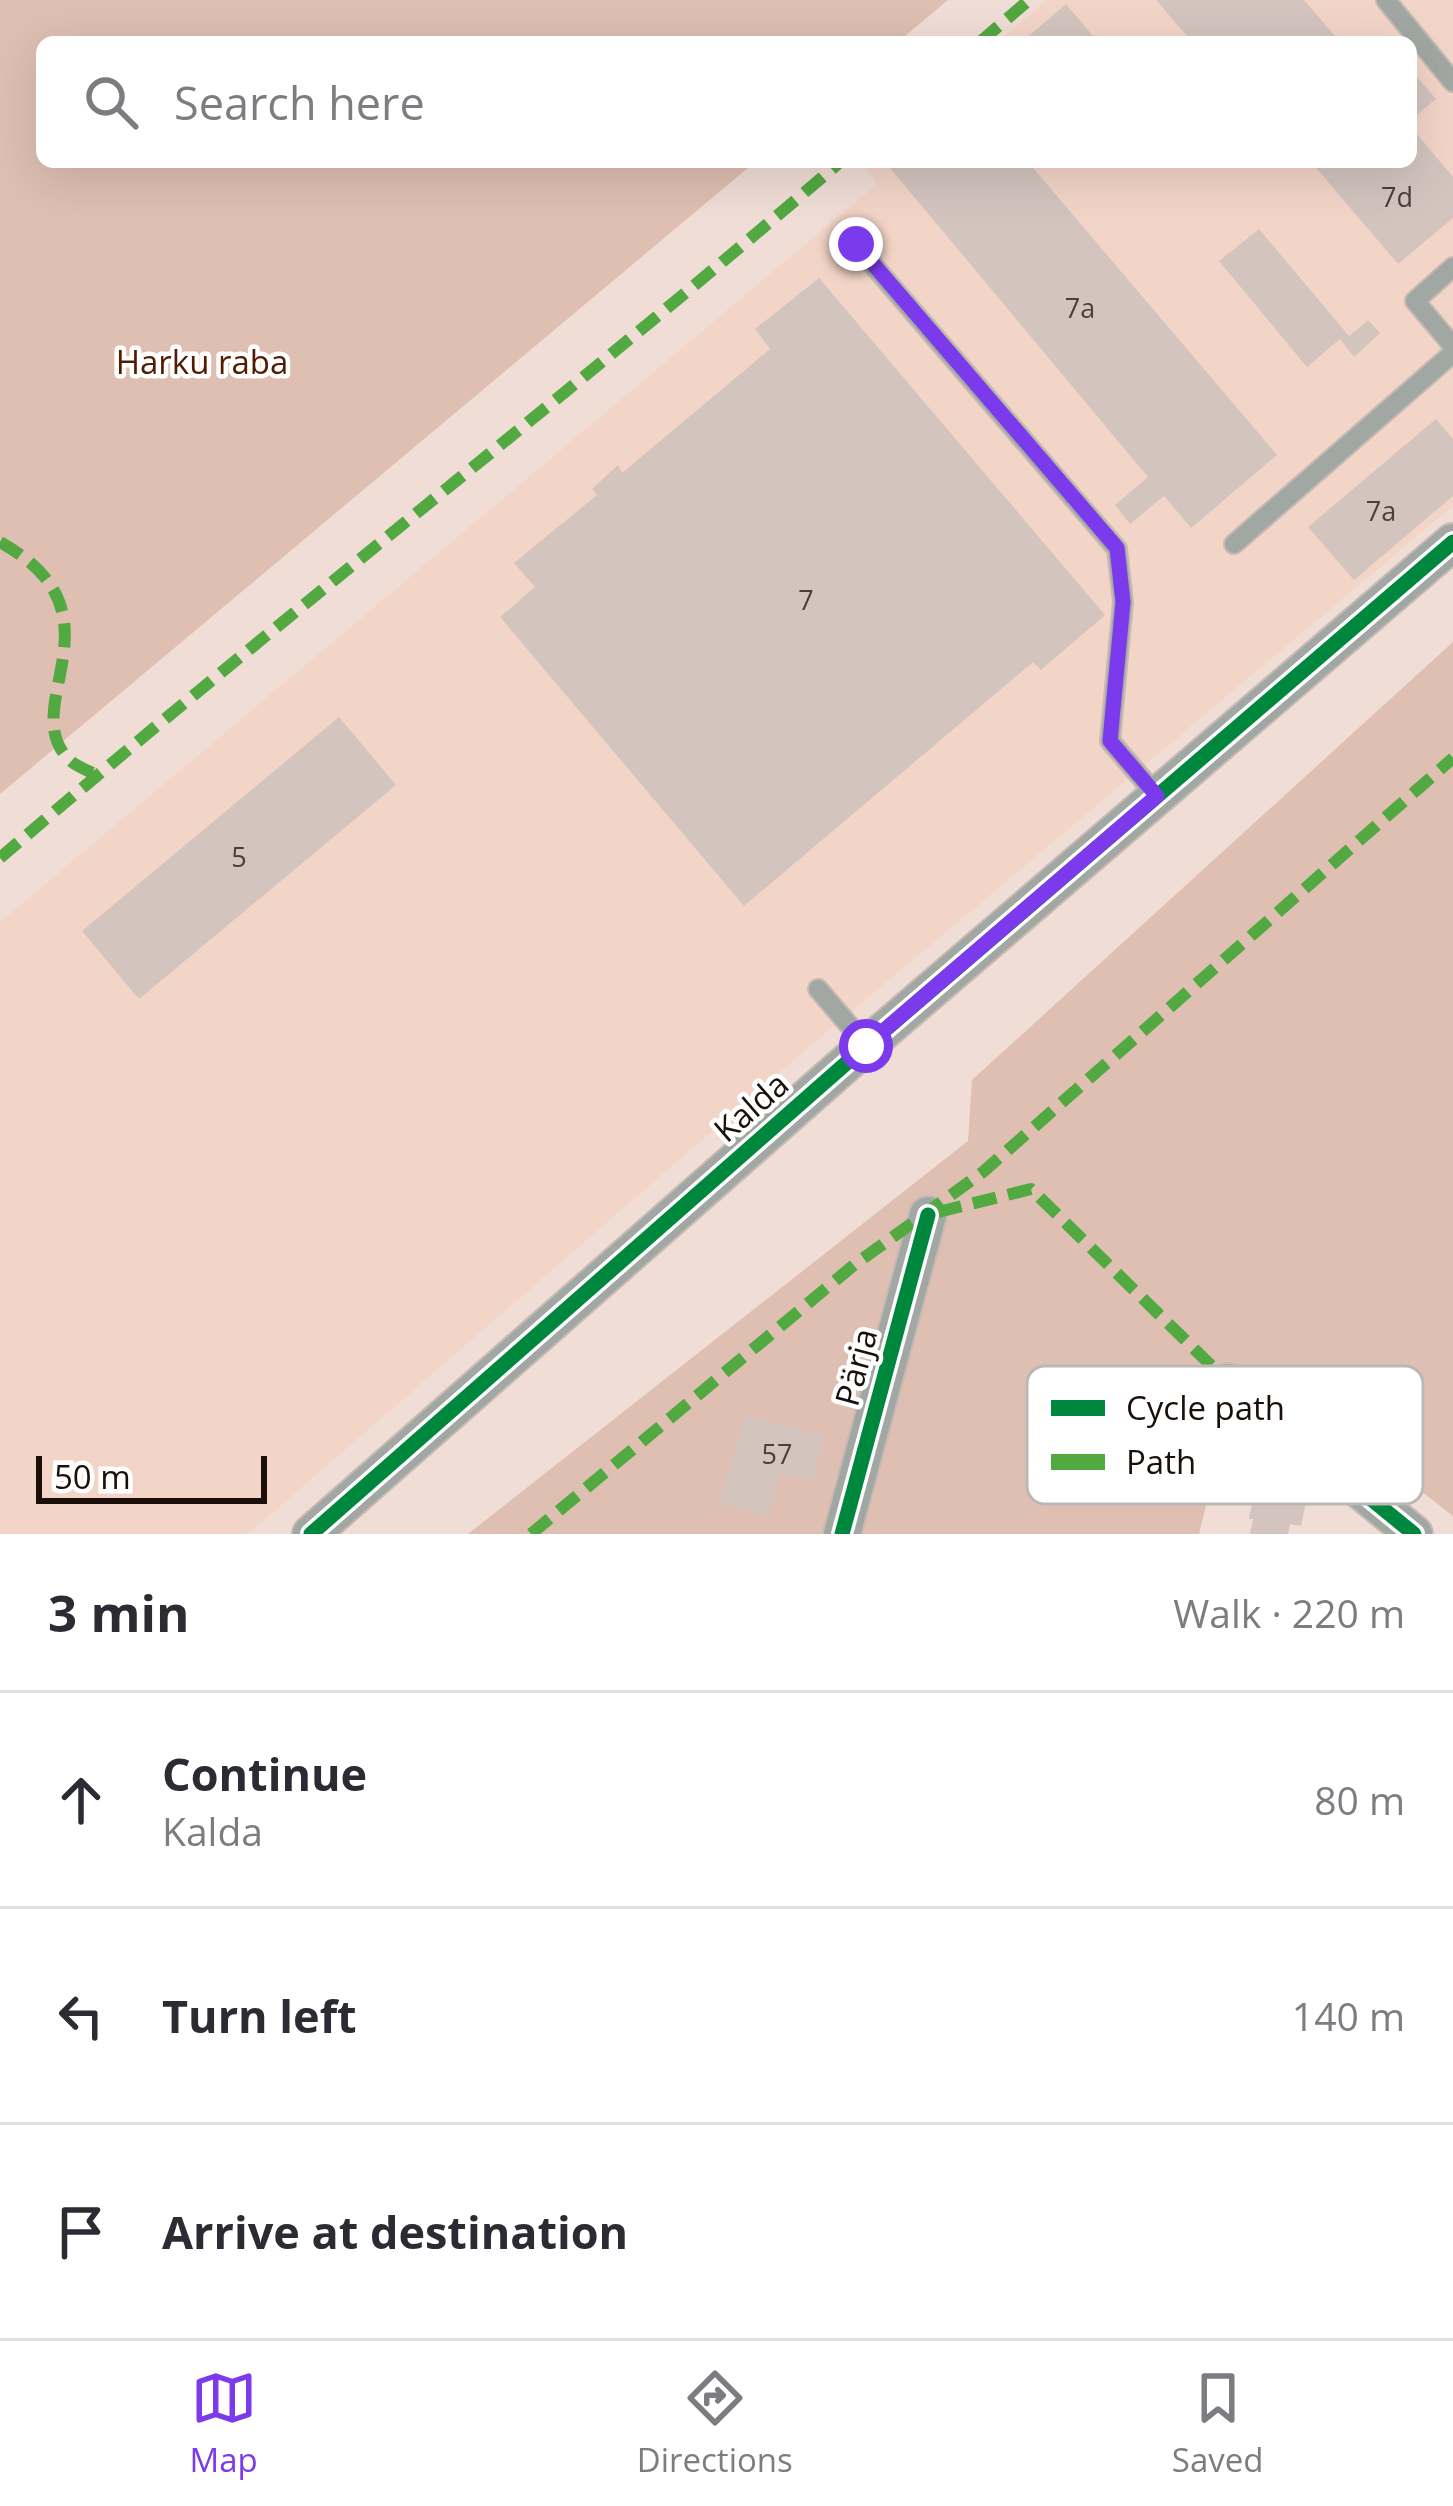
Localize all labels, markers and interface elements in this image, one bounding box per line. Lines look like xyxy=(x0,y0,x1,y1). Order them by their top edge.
search box xyxy=(36,36,1417,168)
icon: search xyxy=(78,69,144,135)
text: Search here xyxy=(174,72,425,133)
house number: 7d xyxy=(1381,178,1413,215)
route end xyxy=(829,217,883,271)
house number: 7a xyxy=(1065,289,1095,326)
park label: Harku raba xyxy=(116,339,288,384)
house number: 7a xyxy=(1366,492,1396,529)
house number: 7 xyxy=(798,581,814,618)
house number: 5 xyxy=(231,838,247,875)
route start xyxy=(839,1019,893,1073)
street label: Kalda xyxy=(704,1062,798,1152)
street label: Pärja xyxy=(824,1323,887,1411)
legend xyxy=(1027,1366,1423,1504)
text: Cycle path xyxy=(1126,1385,1285,1430)
house number: 57 xyxy=(762,1435,792,1472)
text: Path xyxy=(1126,1439,1196,1484)
scale bar xyxy=(36,1450,267,1503)
text: 50 m xyxy=(54,1454,131,1499)
text: 3 min xyxy=(48,1577,190,1647)
text: Walk · 220 m xyxy=(1173,1586,1405,1639)
text: Continue xyxy=(162,1743,367,1804)
icon: ahead xyxy=(48,1767,114,1833)
text: 80 m xyxy=(1314,1773,1405,1826)
text: Kalda xyxy=(162,1804,263,1857)
icon: left xyxy=(48,1983,114,2049)
text: Turn left xyxy=(162,1985,357,2046)
text: 140 m xyxy=(1292,1989,1405,2042)
icon: arrive xyxy=(48,2199,114,2265)
text: Arrive at destination xyxy=(162,2201,628,2262)
tab: Map xyxy=(190,2365,258,2482)
tab: Directions xyxy=(637,2365,793,2482)
tab: Saved xyxy=(1172,2365,1263,2482)

